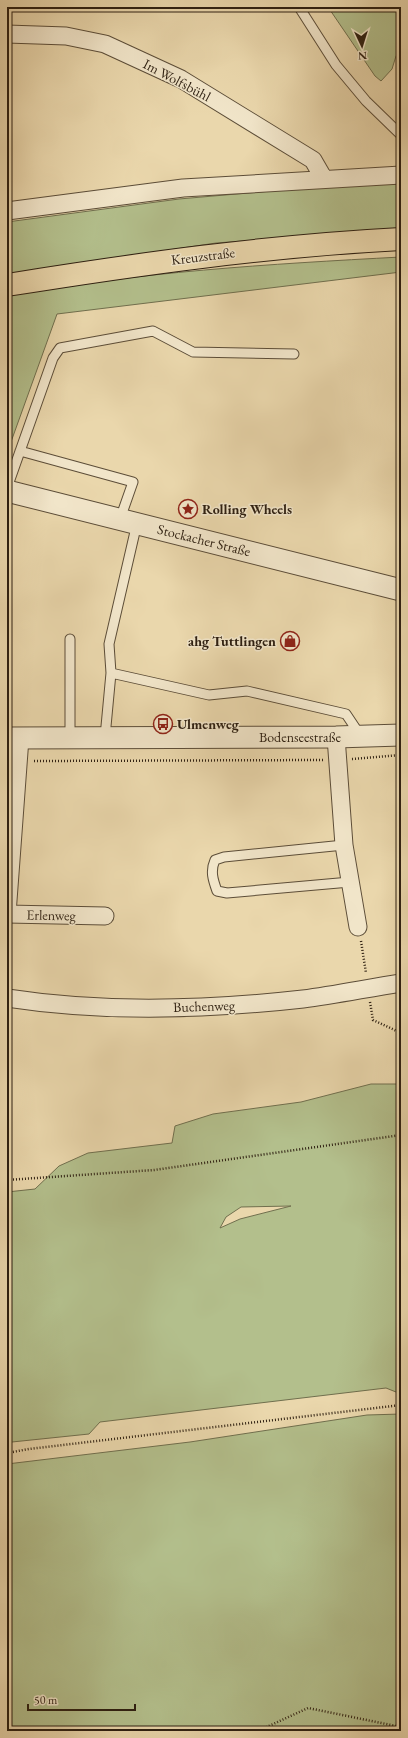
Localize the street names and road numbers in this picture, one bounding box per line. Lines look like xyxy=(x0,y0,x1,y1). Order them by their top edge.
street label: Im Wolfsbühl xyxy=(140,55,214,106)
street label: Kreuzstraße xyxy=(170,243,236,269)
street label: Stockacher Straße xyxy=(156,520,253,560)
street label: Bodenseestraße xyxy=(259,728,342,746)
street label: Erlenweg xyxy=(26,906,77,924)
street label: Buchenweg xyxy=(173,996,236,1016)

